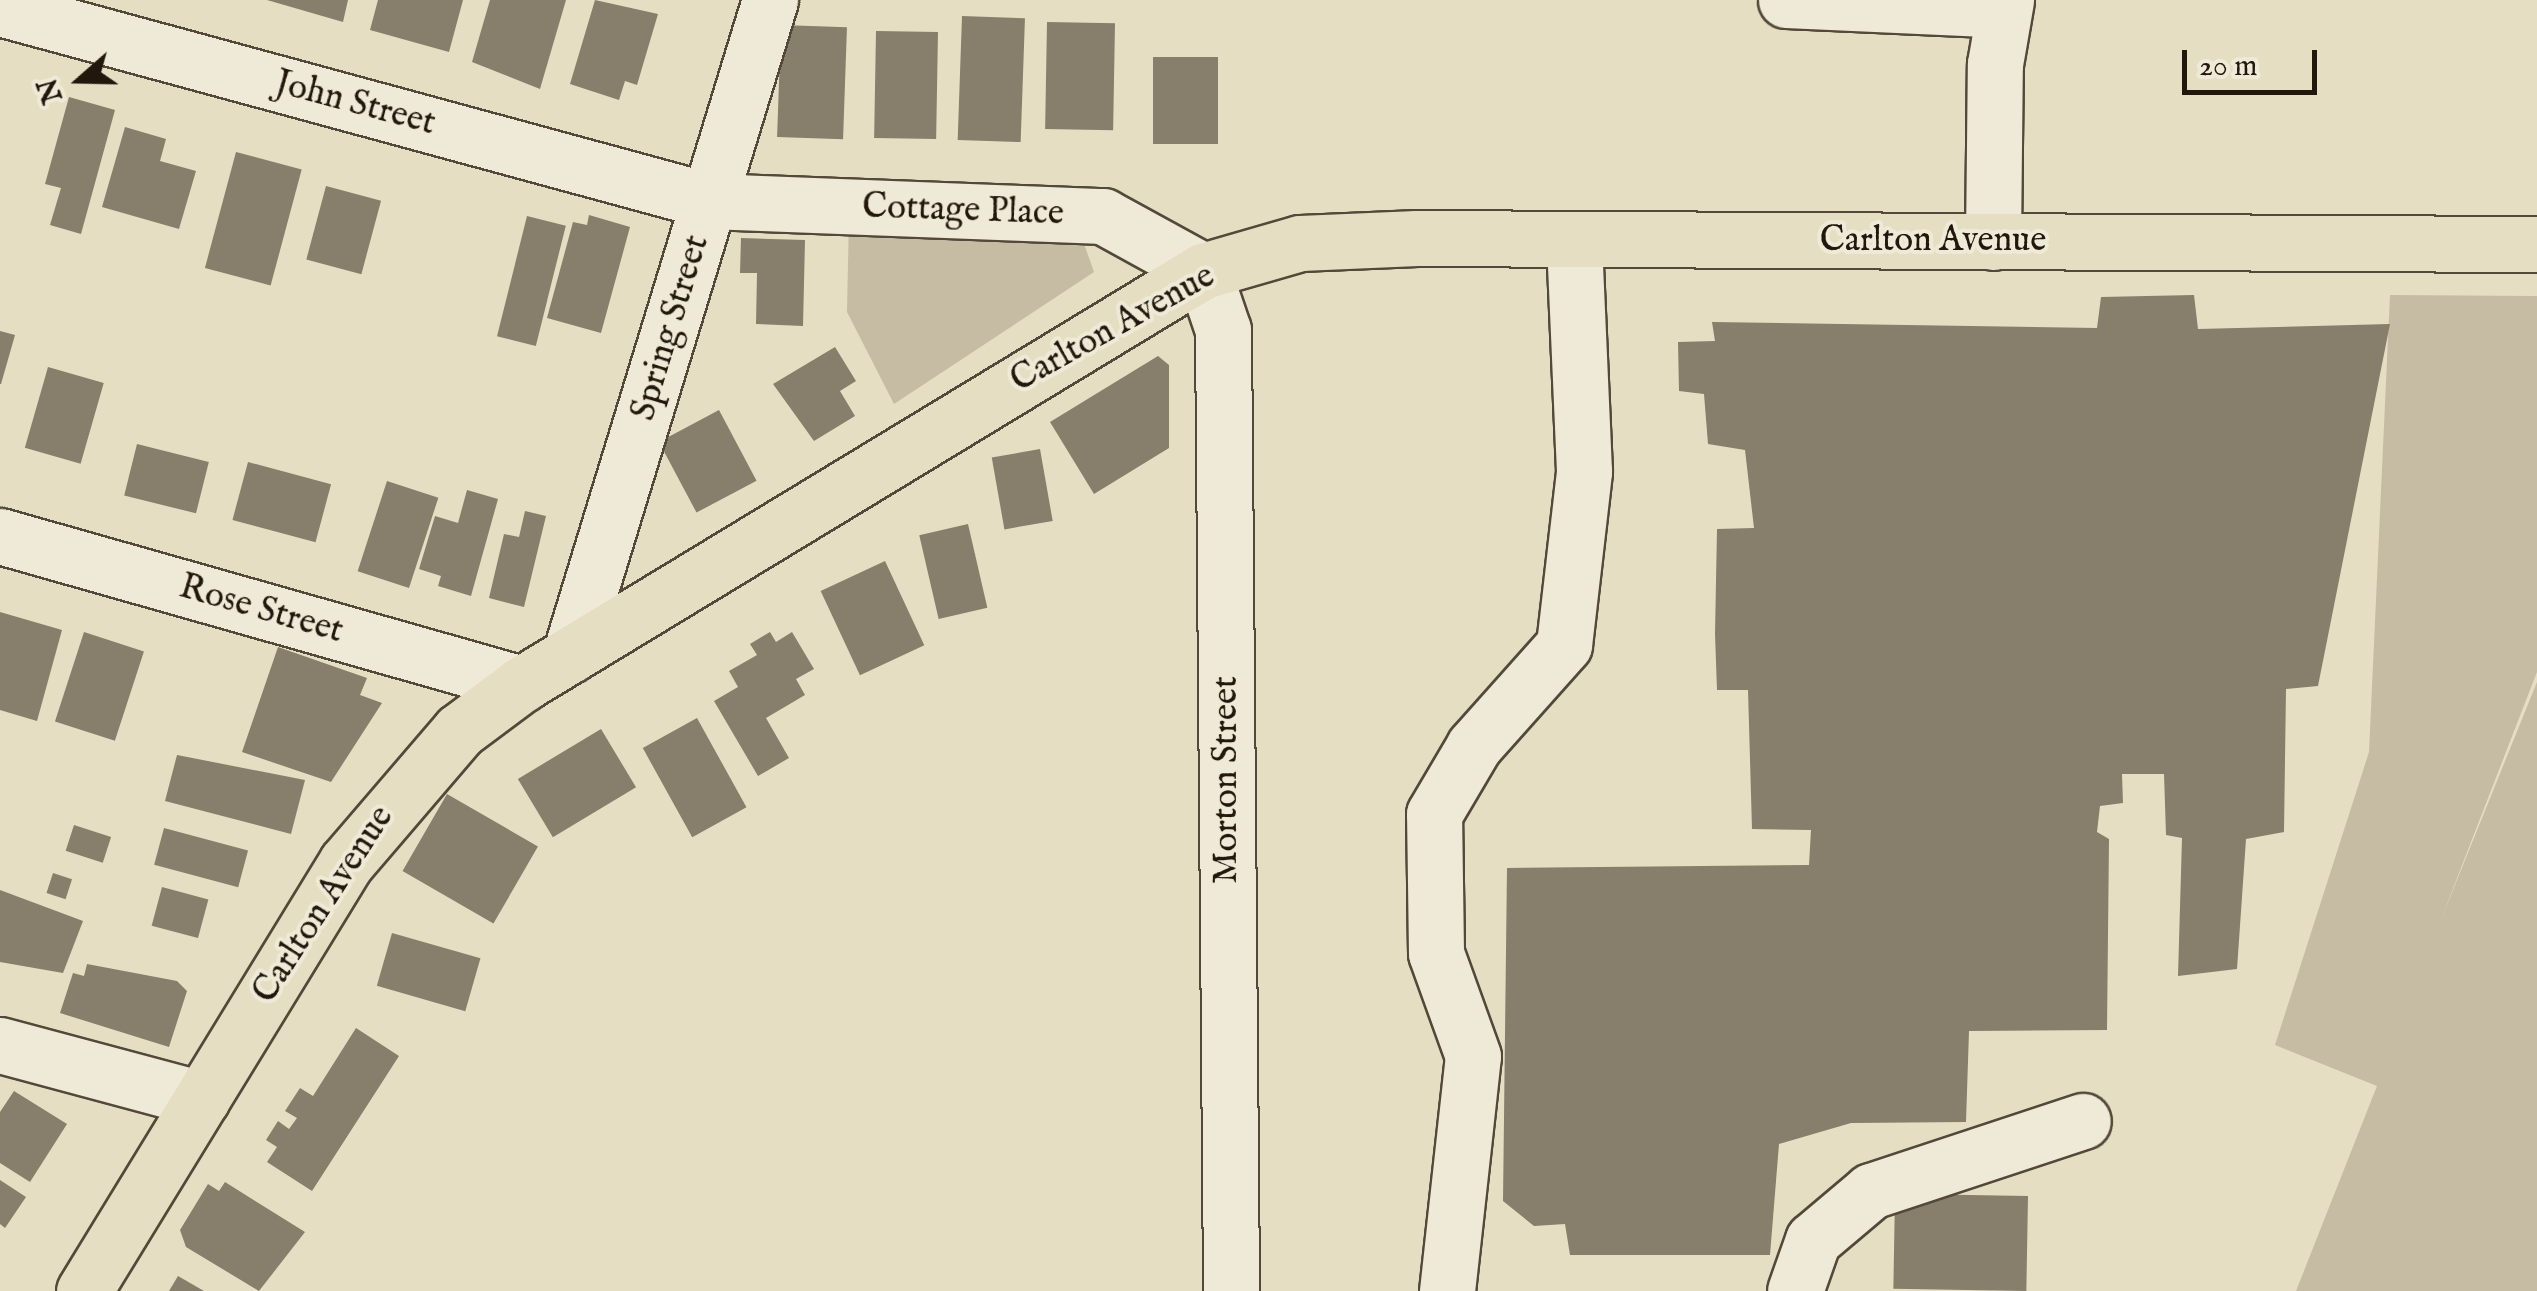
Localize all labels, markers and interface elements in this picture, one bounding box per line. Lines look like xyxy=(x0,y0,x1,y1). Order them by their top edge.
north arrow xyxy=(30,30,130,130)
scale bar xyxy=(2187,30,2322,92)
text: 20 m xyxy=(2199,48,2258,86)
street label: John Street xyxy=(270,63,440,145)
text: N xyxy=(31,73,72,108)
street label: Cottage Place xyxy=(861,186,1065,236)
street label: Carlton Avenue xyxy=(1820,220,2046,262)
street label: Spring Street xyxy=(623,230,719,426)
street label: Carlton Avenue xyxy=(1004,256,1222,402)
street label: Rose Street xyxy=(174,567,348,653)
street label: Morton Street xyxy=(1206,676,1248,884)
street label: Carlton Avenue xyxy=(245,799,403,1011)

